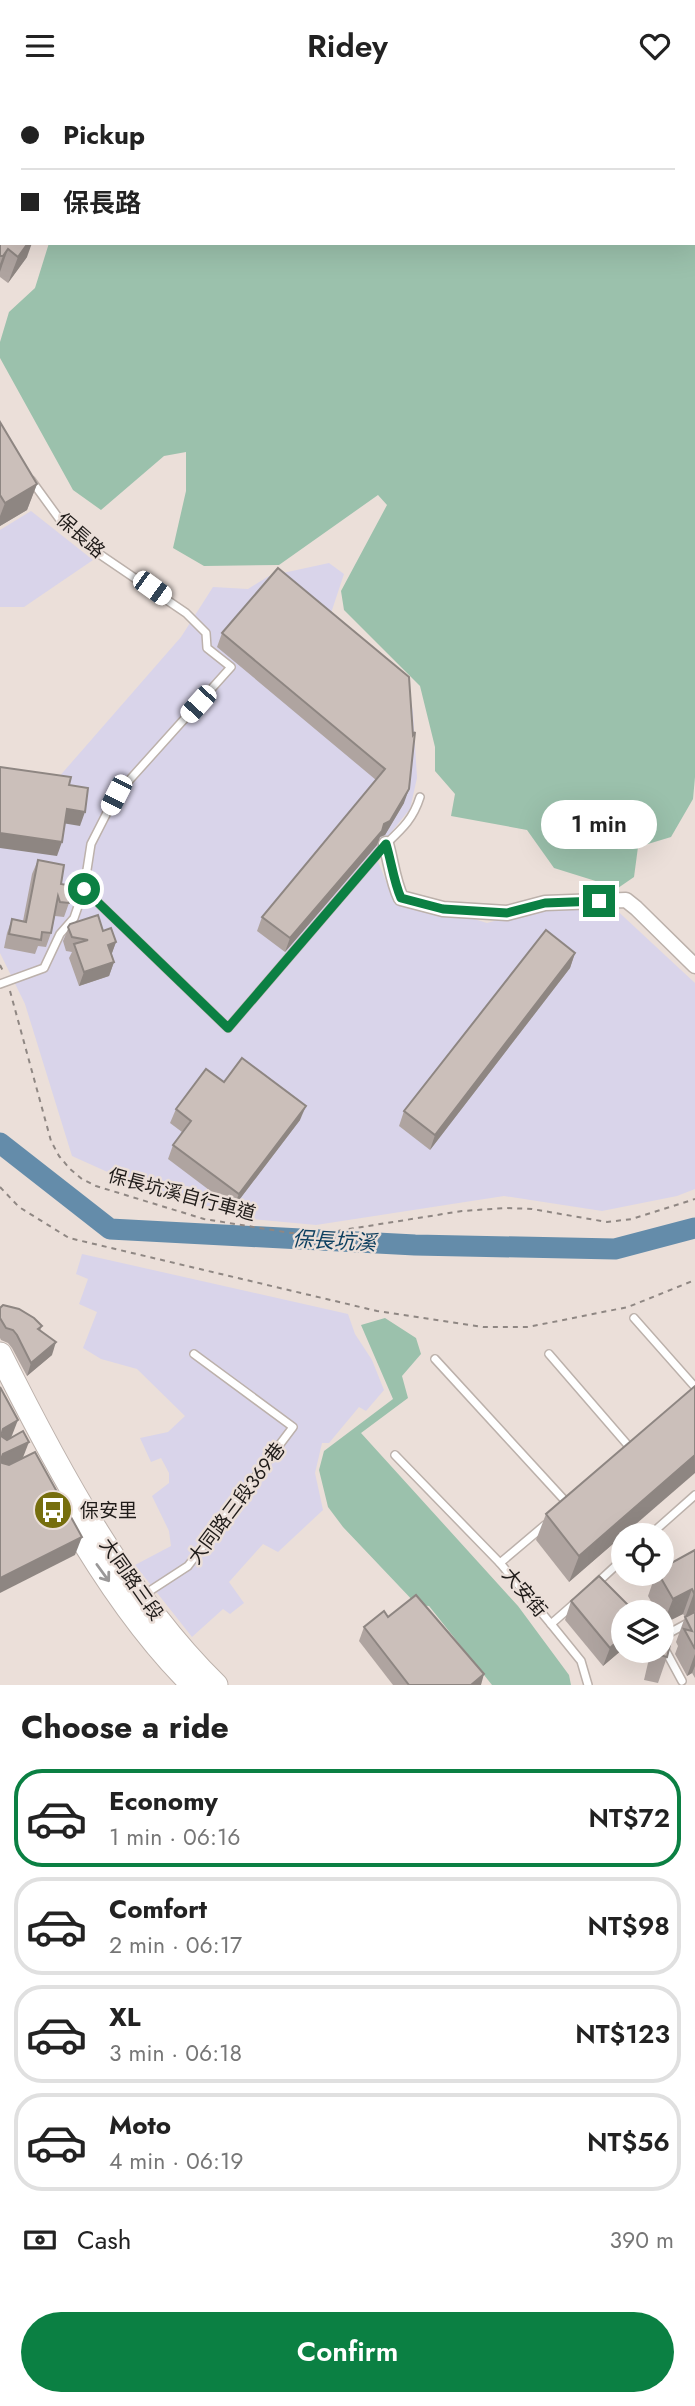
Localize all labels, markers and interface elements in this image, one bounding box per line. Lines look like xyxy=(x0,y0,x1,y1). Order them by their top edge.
text: Ridey xyxy=(307,23,388,69)
icon: menu xyxy=(21,27,59,65)
icon: heart xyxy=(636,27,674,65)
text: Pickup xyxy=(63,116,145,154)
text: 保長路 xyxy=(63,184,141,222)
street label: 保長路 xyxy=(50,506,111,564)
car xyxy=(129,567,176,609)
car xyxy=(177,681,220,727)
car xyxy=(98,772,135,818)
callout: 1 min xyxy=(541,799,657,849)
text: 1 min xyxy=(571,807,627,841)
route start xyxy=(68,873,100,905)
route end xyxy=(583,885,615,917)
street label: 保長坑溪自行車道 xyxy=(105,1162,259,1227)
water label: 保長坑溪 xyxy=(291,1224,380,1258)
street label: 大同路三段369巷 xyxy=(182,1437,291,1570)
bus stop icon: 保安里 xyxy=(32,1489,74,1531)
place label: 保安里 xyxy=(80,1497,137,1524)
map controls xyxy=(611,1523,674,1663)
button: locate xyxy=(611,1523,674,1586)
street label: 大同路三段 xyxy=(93,1533,170,1626)
street label: 大安街 xyxy=(496,1562,553,1623)
one-way arrow xyxy=(95,1564,110,1583)
button: layers xyxy=(611,1600,674,1663)
text: Choose a ride xyxy=(21,1704,229,1750)
text: Economy xyxy=(109,1782,218,1820)
icon: car xyxy=(25,1787,88,1850)
text: NT$72 xyxy=(588,1799,670,1837)
text: 1 min · 06:16 xyxy=(109,1820,241,1854)
text: Comfort xyxy=(109,1890,207,1928)
icon: car xyxy=(25,1895,88,1958)
text: NT$98 xyxy=(588,1907,670,1945)
text: 2 min · 06:17 xyxy=(109,1928,242,1962)
text: XL xyxy=(109,1998,141,2036)
icon: car xyxy=(25,2003,88,2066)
text: NT$123 xyxy=(575,2015,670,2053)
text: 3 min · 06:18 xyxy=(109,2036,242,2070)
text: Moto xyxy=(109,2106,171,2144)
icon: car xyxy=(25,2111,88,2174)
text: NT$56 xyxy=(587,2123,670,2161)
text: 4 min · 06:19 xyxy=(109,2144,244,2178)
icon: cash xyxy=(21,2221,59,2259)
text: Cash xyxy=(77,2221,131,2259)
text: 390 m xyxy=(610,2223,674,2257)
button: Confirm xyxy=(21,2312,674,2392)

